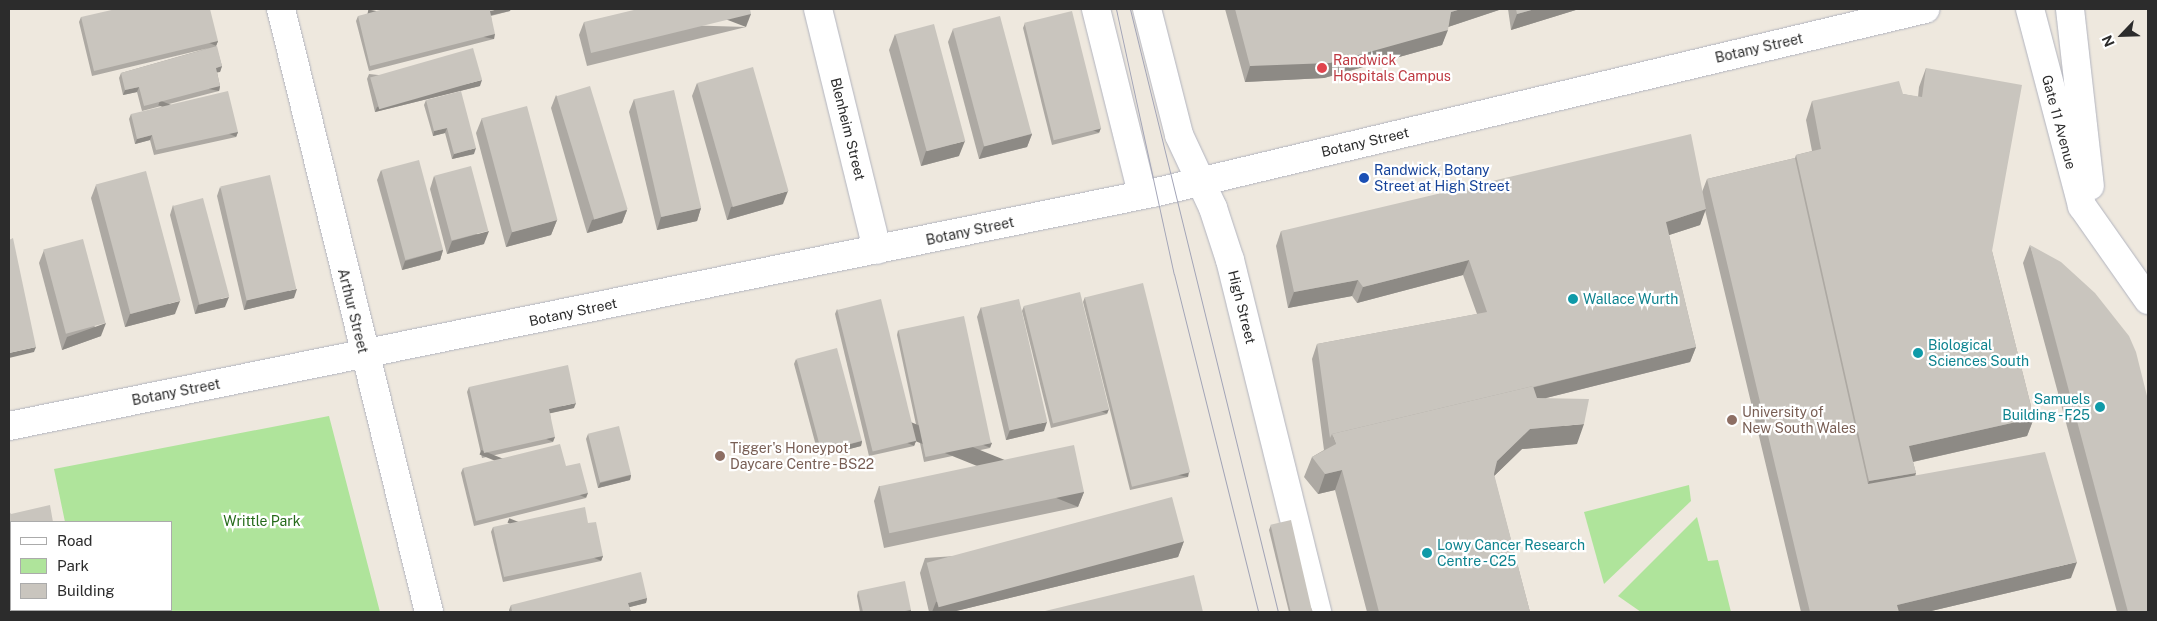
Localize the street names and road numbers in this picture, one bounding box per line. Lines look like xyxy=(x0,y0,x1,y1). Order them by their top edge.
street label: Botany Street xyxy=(1713,30,1805,66)
street label: Gate 11 Avenue xyxy=(2038,73,2080,171)
street label: Blenheim Street xyxy=(827,76,869,182)
street label: Botany Street xyxy=(1319,124,1411,160)
street label: Botany Street xyxy=(924,213,1016,249)
street label: Arthur Street xyxy=(334,267,372,355)
street label: High Street xyxy=(1225,268,1259,346)
street label: Botany Street xyxy=(527,294,619,330)
street label: Botany Street xyxy=(130,375,222,409)

